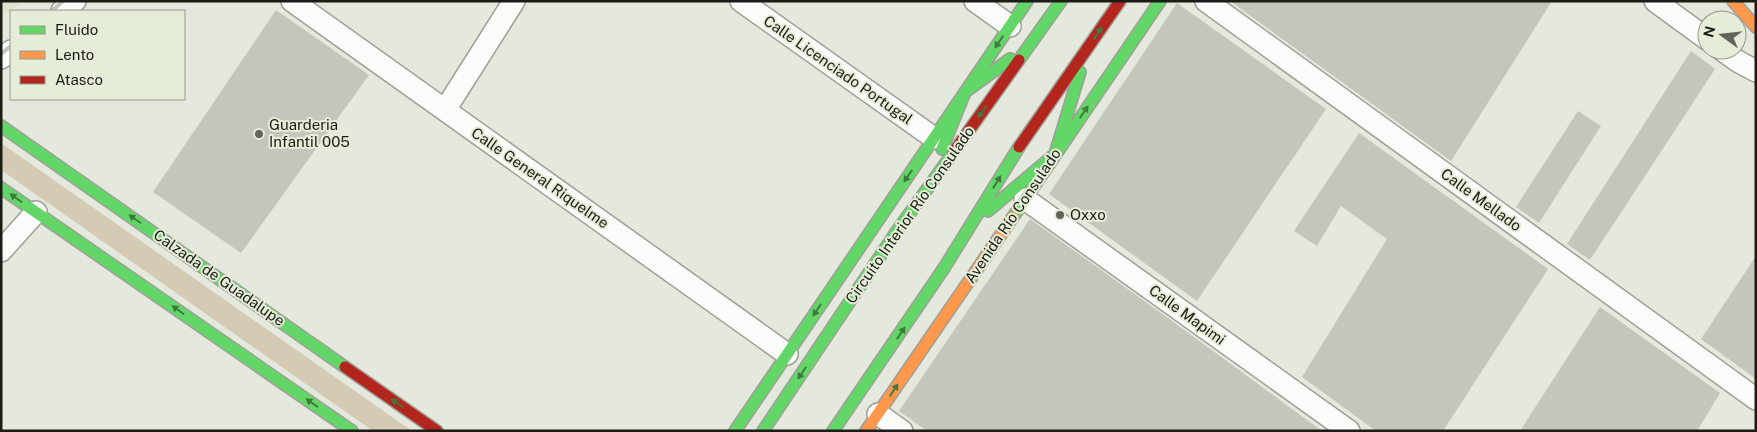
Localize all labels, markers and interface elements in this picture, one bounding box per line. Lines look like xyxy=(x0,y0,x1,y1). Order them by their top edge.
legend xyxy=(10,10,185,100)
north arrow xyxy=(1697,10,1747,60)
street label: Calle Licenciado Portugal xyxy=(761,12,916,128)
text: Fluido xyxy=(55,21,98,38)
text: N xyxy=(1700,24,1719,39)
one-way arrow xyxy=(1093,26,1103,40)
one-way arrow xyxy=(994,35,1004,48)
text: Lento xyxy=(55,46,94,63)
text: Atasco xyxy=(55,71,103,88)
one-way arrow xyxy=(977,105,987,119)
one-way arrow xyxy=(1079,105,1089,119)
place label: Guarderia Infantil 005 xyxy=(269,116,350,150)
street label: Circuito Interior Río Consulado xyxy=(842,123,977,306)
street label: Calle General Riquelme xyxy=(468,124,612,231)
marker: Guarderia Infantil 005 xyxy=(253,128,265,140)
street label: Avenida Río Consulado xyxy=(961,145,1064,286)
street label: Calle Mellado xyxy=(1438,165,1525,234)
one-way arrow xyxy=(903,169,913,183)
one-way arrow xyxy=(992,175,1001,189)
one-way arrow xyxy=(9,193,23,203)
place label: Oxxo xyxy=(1070,206,1106,223)
marker: Oxxo xyxy=(1054,209,1066,221)
one-way arrow xyxy=(128,214,141,224)
street label: Calzada de Guadalupe xyxy=(150,226,288,329)
street label: Calle Mapimi xyxy=(1146,281,1229,348)
one-way arrow xyxy=(812,303,821,317)
one-way arrow xyxy=(172,305,185,315)
one-way arrow xyxy=(896,326,905,340)
one-way arrow xyxy=(797,366,807,380)
one-way arrow xyxy=(889,384,899,397)
one-way arrow xyxy=(305,398,319,408)
one-way arrow xyxy=(390,398,404,408)

